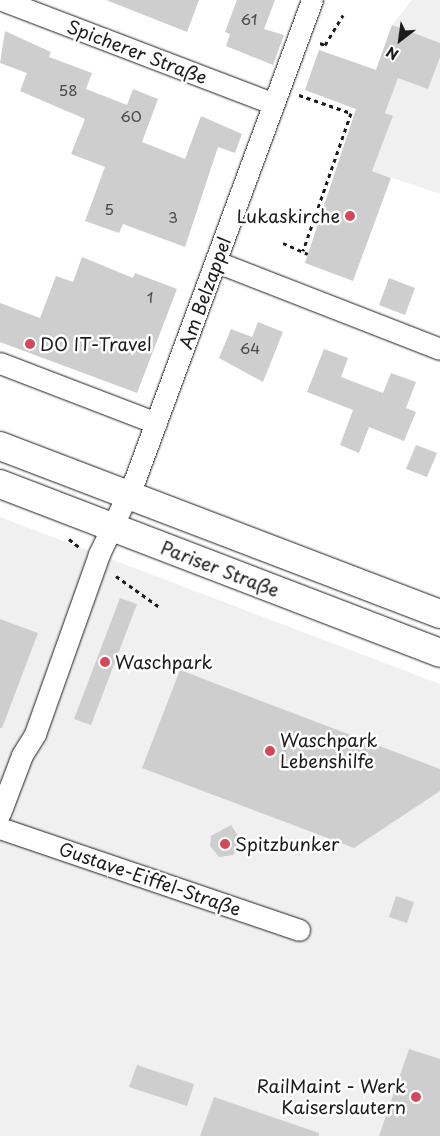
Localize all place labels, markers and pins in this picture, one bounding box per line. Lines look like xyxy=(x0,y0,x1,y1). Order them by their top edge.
place label: Lukaskirche xyxy=(237,205,340,227)
marker: Lukaskirche xyxy=(344,210,356,222)
place label: DO IT-Travel xyxy=(40,333,152,355)
marker: DO IT-Travel xyxy=(24,338,36,350)
place label: Waschpark xyxy=(115,651,213,673)
marker: Waschpark xyxy=(99,656,111,668)
place label: Waschpark Lebenshilfe xyxy=(280,730,378,772)
marker: Waschpark Lebenshilfe xyxy=(264,745,276,757)
place label: Spitzbunker xyxy=(235,833,339,855)
marker: Spitzbunker xyxy=(219,838,231,850)
place label: RailMaint - Werk Kaiserslautern xyxy=(255,1076,406,1118)
marker: RailMaint - Werk Kaiserslautern xyxy=(410,1091,422,1103)

